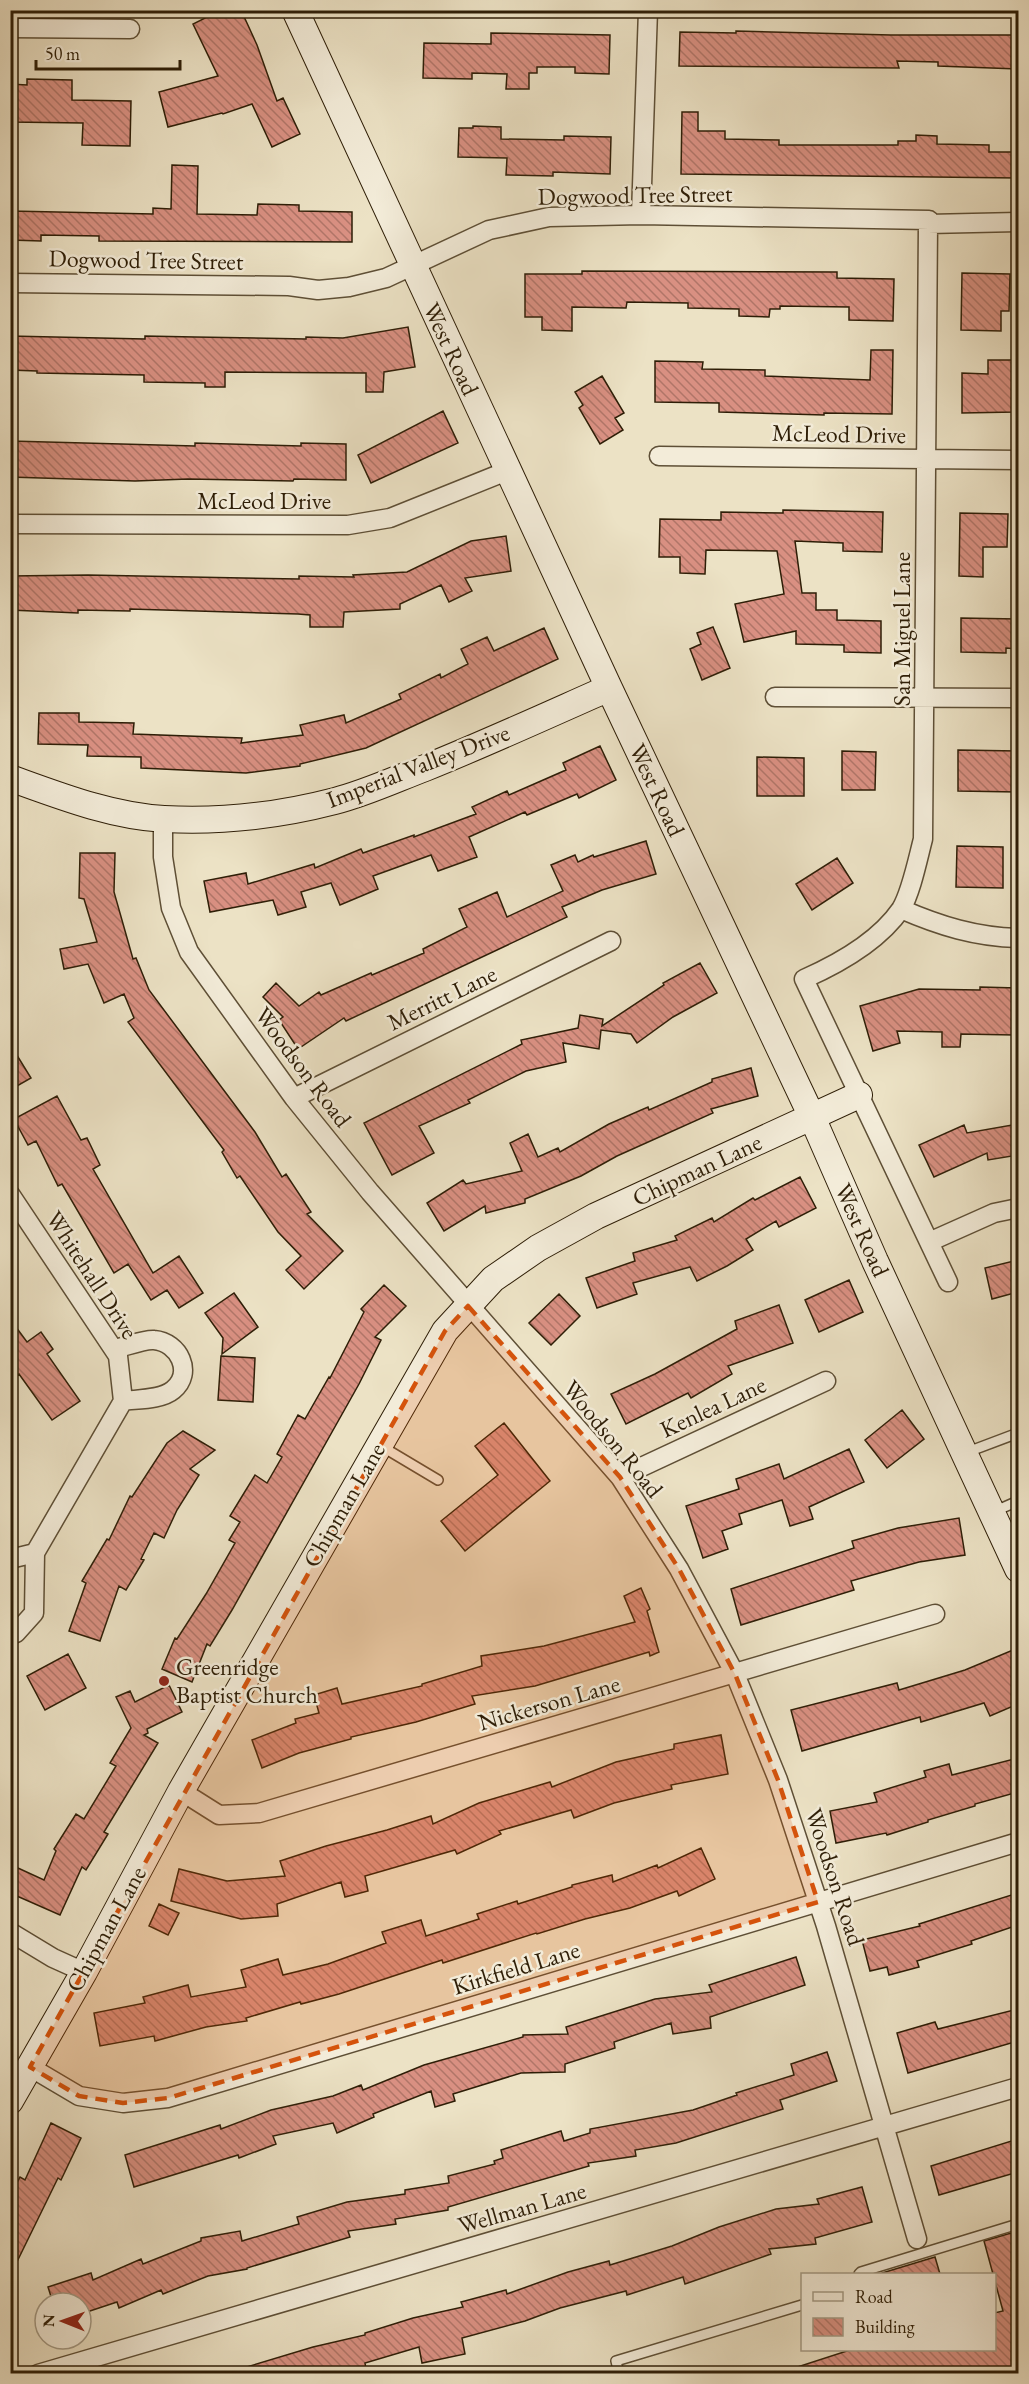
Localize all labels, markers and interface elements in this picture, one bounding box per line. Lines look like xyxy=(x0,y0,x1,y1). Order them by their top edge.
scale bar xyxy=(36,33,180,71)
text: 50 m xyxy=(45,42,80,65)
street label: Dogwood Tree Street xyxy=(537,177,733,212)
street label: Dogwood Tree Street xyxy=(48,242,244,277)
street label: West Road xyxy=(416,297,487,401)
street label: McLeod Drive xyxy=(772,417,906,450)
street label: McLeod Drive xyxy=(197,485,331,516)
street label: San Miguel Lane xyxy=(886,552,917,706)
street label: Imperial Valley Drive xyxy=(322,716,514,815)
street label: West Road xyxy=(622,738,693,842)
street label: Merritt Lane xyxy=(382,958,502,1037)
street label: Woodson Road xyxy=(248,1000,359,1134)
street label: Chipman Lane xyxy=(627,1126,766,1213)
street label: West Road xyxy=(828,1178,897,1282)
street label: Whitehall Drive xyxy=(39,1205,145,1345)
street label: Kenlea Lane xyxy=(655,1369,771,1445)
street label: Woodson Road xyxy=(556,1373,671,1505)
street label: Chipman Lane xyxy=(295,1437,392,1573)
place label: Greenridge Baptist Church xyxy=(176,1651,318,1710)
street label: Nickerson Lane xyxy=(474,1667,623,1738)
marker: Greenridge Baptist Church xyxy=(157,1674,171,1688)
street label: Woodson Road xyxy=(799,1804,873,1950)
street label: Chipman Lane xyxy=(58,1860,153,1997)
street label: Kirkfield Lane xyxy=(448,1933,583,2002)
street label: Wellman Lane xyxy=(454,2174,589,2241)
legend xyxy=(801,2273,996,2351)
text: Road xyxy=(855,2285,894,2308)
north arrow xyxy=(33,2291,93,2351)
text: N xyxy=(38,2314,59,2327)
text: Building xyxy=(855,2315,915,2338)

